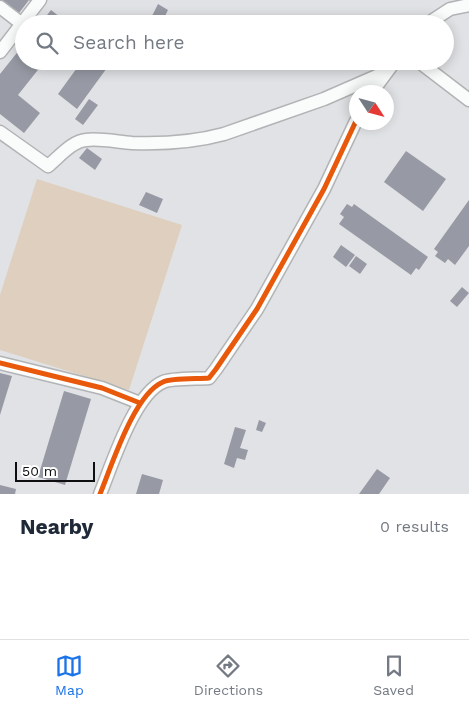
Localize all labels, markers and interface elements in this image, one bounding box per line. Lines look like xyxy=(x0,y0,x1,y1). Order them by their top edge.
search box xyxy=(15,15,454,70)
icon: search xyxy=(33,29,61,57)
text: Search here xyxy=(73,31,184,54)
north arrow xyxy=(349,85,394,130)
scale bar xyxy=(15,459,95,482)
text: 50 m xyxy=(22,463,57,479)
text: Nearby xyxy=(20,514,93,539)
text: 0 results xyxy=(380,517,449,536)
tab: Map xyxy=(55,652,84,698)
tab: Directions xyxy=(194,652,263,698)
tab: Saved xyxy=(373,652,414,698)

